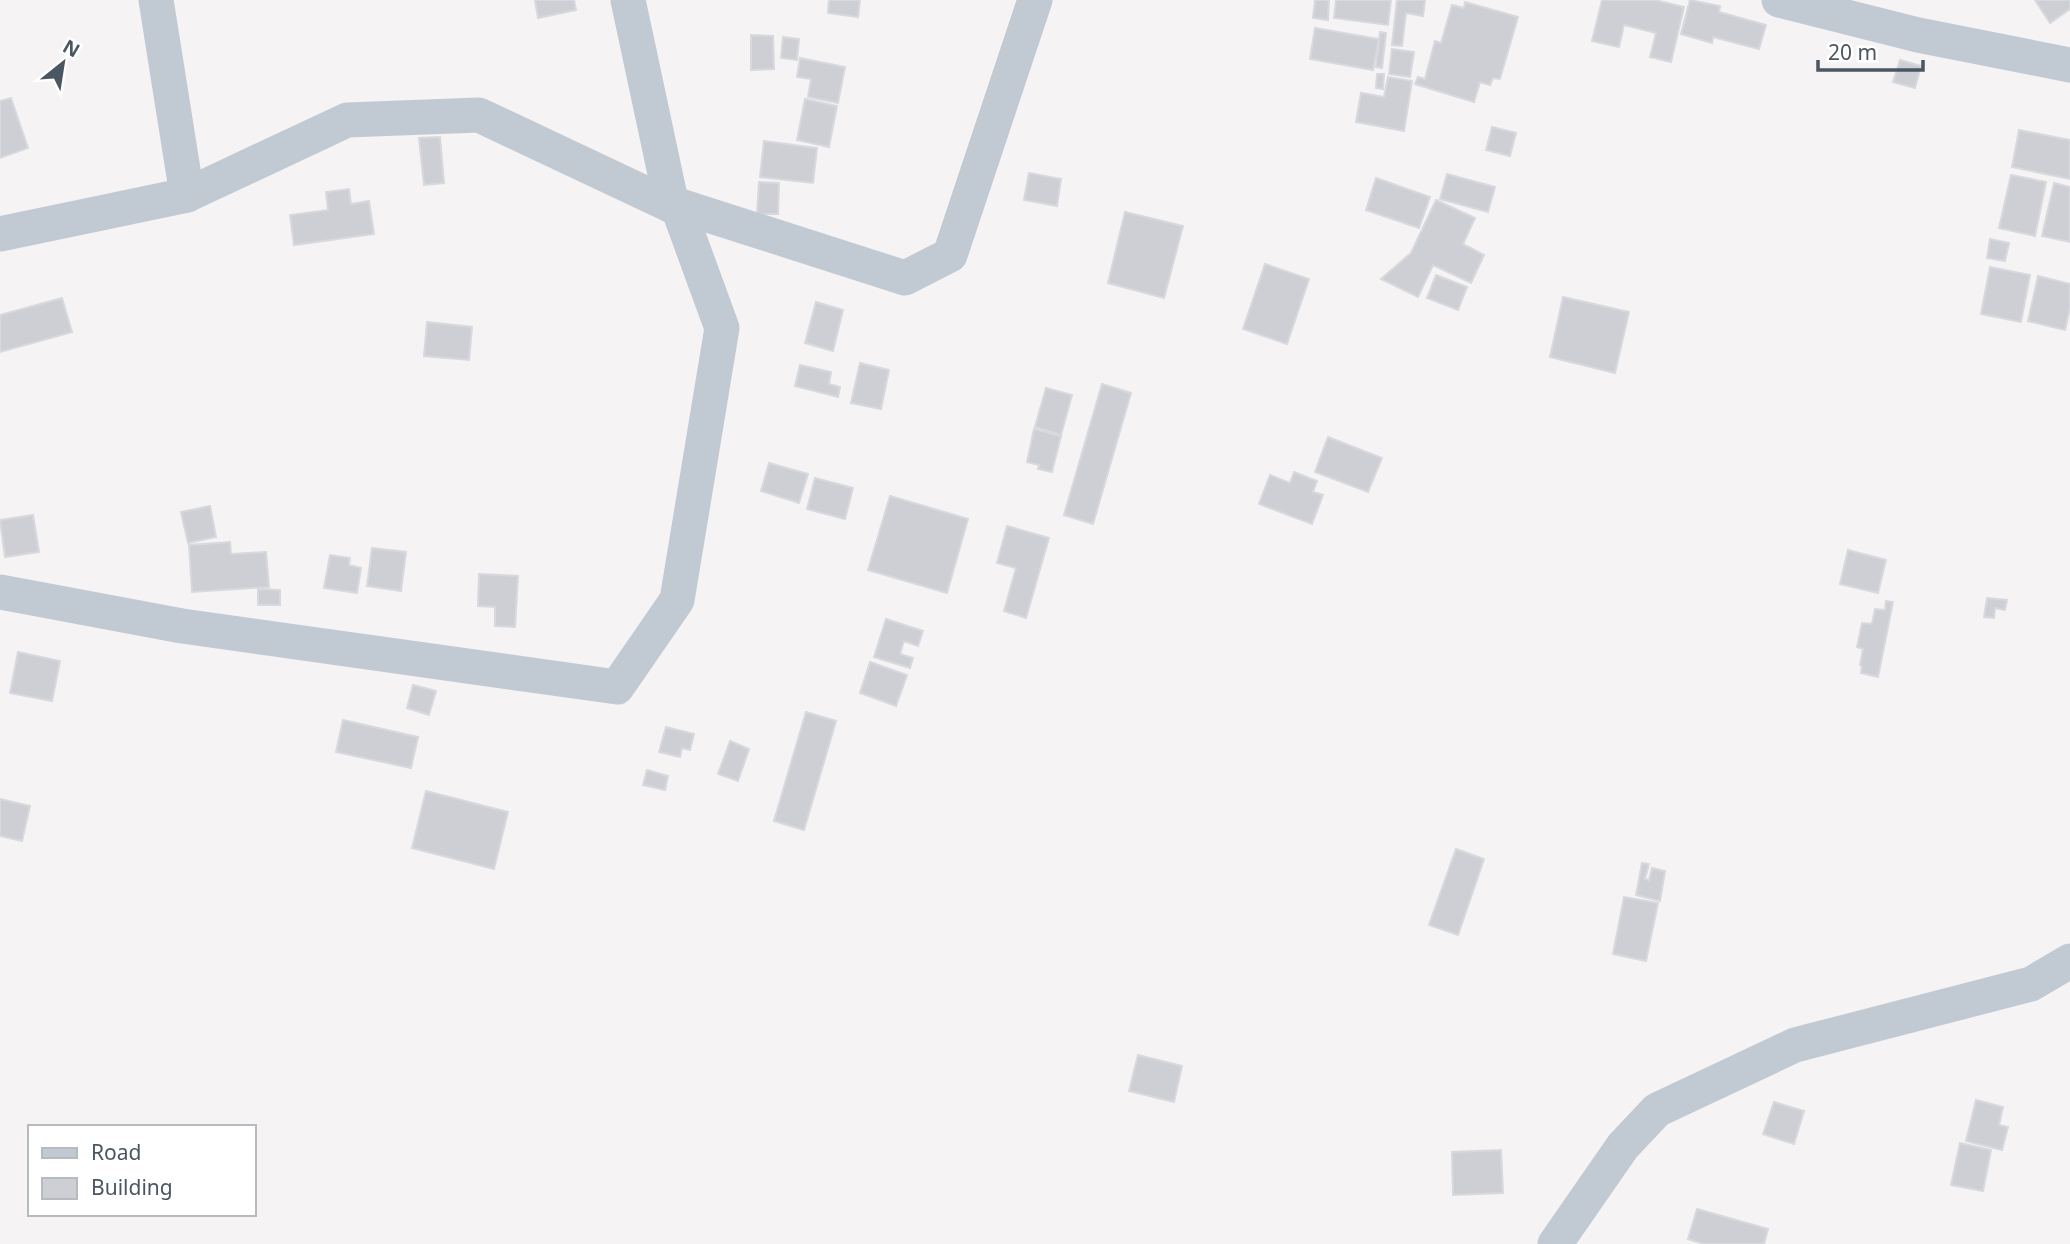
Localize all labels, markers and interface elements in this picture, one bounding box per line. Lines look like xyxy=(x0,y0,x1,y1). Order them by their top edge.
north arrow xyxy=(28,28,98,98)
scale bar xyxy=(1818,28,1923,72)
text: N xyxy=(58,33,85,63)
text: 20 m xyxy=(1828,38,1877,66)
legend xyxy=(28,1125,256,1216)
text: Road xyxy=(91,1138,141,1166)
text: Building xyxy=(91,1173,173,1201)

